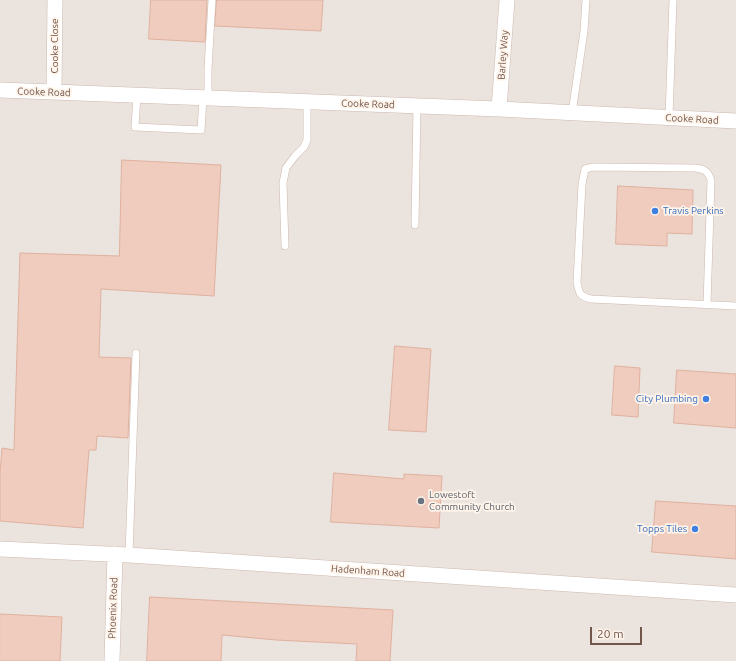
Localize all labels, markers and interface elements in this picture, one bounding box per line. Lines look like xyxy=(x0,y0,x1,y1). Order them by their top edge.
street label: Cooke Close xyxy=(49,19,61,73)
street label: Barley Way xyxy=(495,30,511,80)
street label: Cooke Road xyxy=(17,85,71,99)
street label: Cooke Road xyxy=(341,97,395,111)
street label: Cooke Road xyxy=(665,112,719,126)
place label: Travis Perkins xyxy=(663,205,724,217)
marker: Travis Perkins xyxy=(650,206,660,216)
place label: City Plumbing xyxy=(636,393,698,405)
marker: City Plumbing xyxy=(701,394,711,404)
place label: Lowestoft Community Church xyxy=(429,489,515,512)
marker: Lowestoft Community Church xyxy=(416,496,426,506)
place label: Topps Tiles xyxy=(637,523,687,535)
marker: Topps Tiles xyxy=(690,524,700,534)
street label: Hadenham Road xyxy=(331,562,405,580)
street label: Phoenix Road xyxy=(106,577,120,639)
scale bar xyxy=(592,619,644,645)
text: 20 m xyxy=(597,627,624,640)

